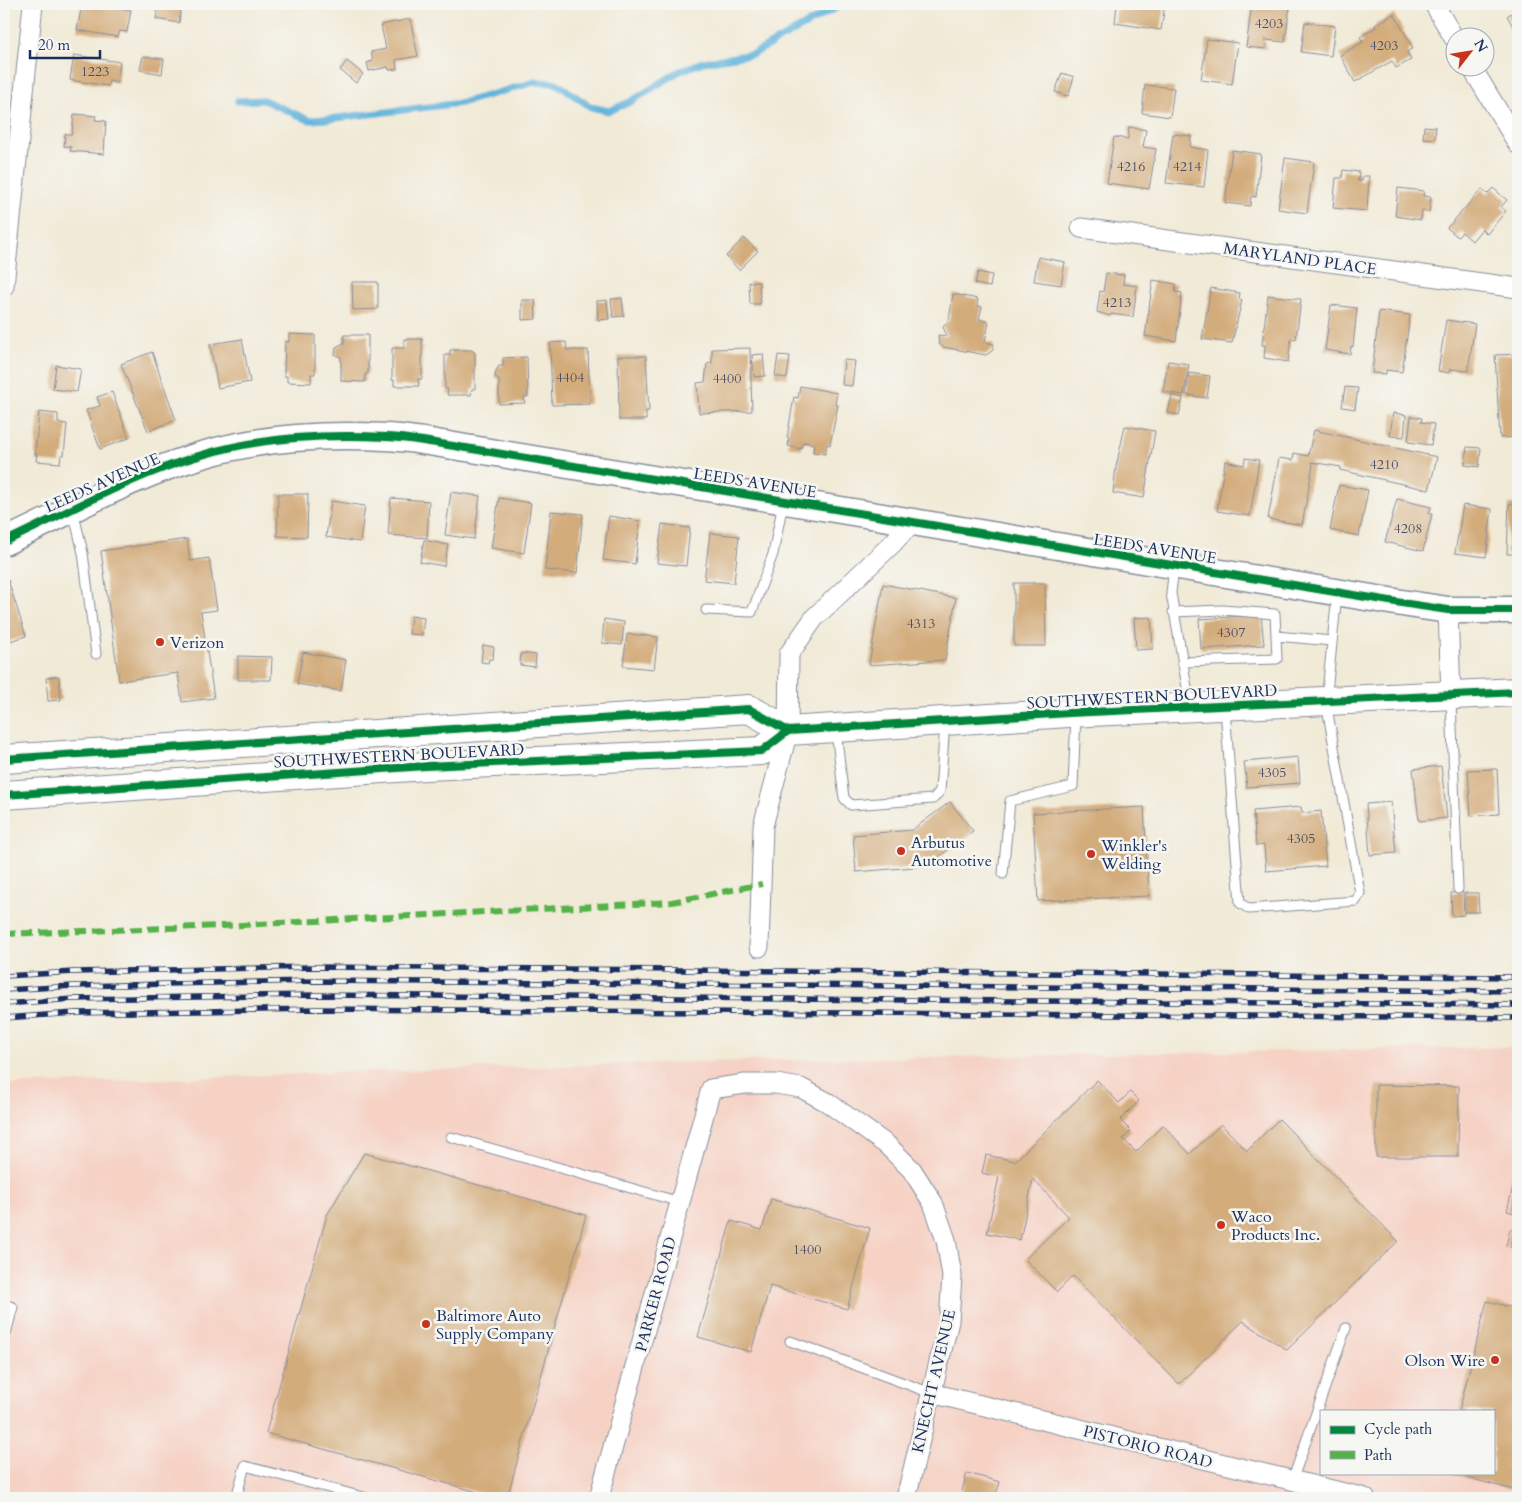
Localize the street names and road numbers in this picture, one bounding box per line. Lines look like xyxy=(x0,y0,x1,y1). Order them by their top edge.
street label: MARYLAND PLACE xyxy=(1222,237,1378,281)
street label: LEEDS AVENUE xyxy=(41,448,164,518)
street label: LEEDS AVENUE xyxy=(692,462,818,504)
street label: LEEDS AVENUE xyxy=(1092,528,1218,570)
street label: SOUTHWESTERN BOULEVARD xyxy=(1026,679,1278,715)
street label: SOUTHWESTERN BOULEVARD xyxy=(273,738,525,774)
street label: PARKER ROAD xyxy=(630,1234,682,1354)
street label: KNECHT AVENUE xyxy=(907,1307,961,1455)
street label: PISTORIO ROAD xyxy=(1081,1420,1215,1474)

